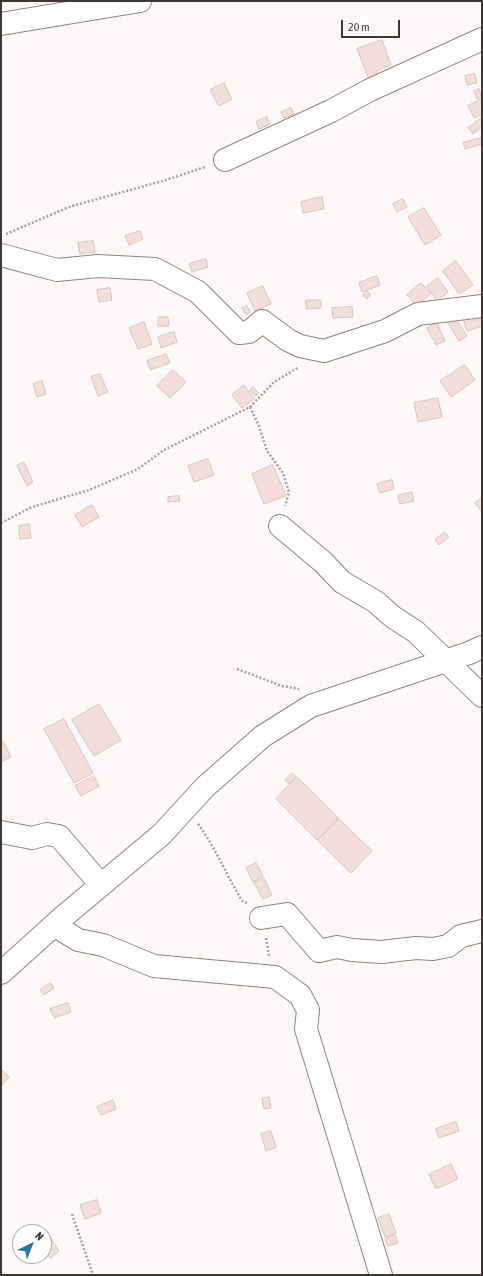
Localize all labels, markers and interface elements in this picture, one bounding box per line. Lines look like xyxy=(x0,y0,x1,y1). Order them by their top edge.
scale bar xyxy=(343,12,402,38)
text: 20 m xyxy=(348,20,370,34)
north arrow xyxy=(12,1224,52,1264)
text: N xyxy=(33,1229,46,1243)

